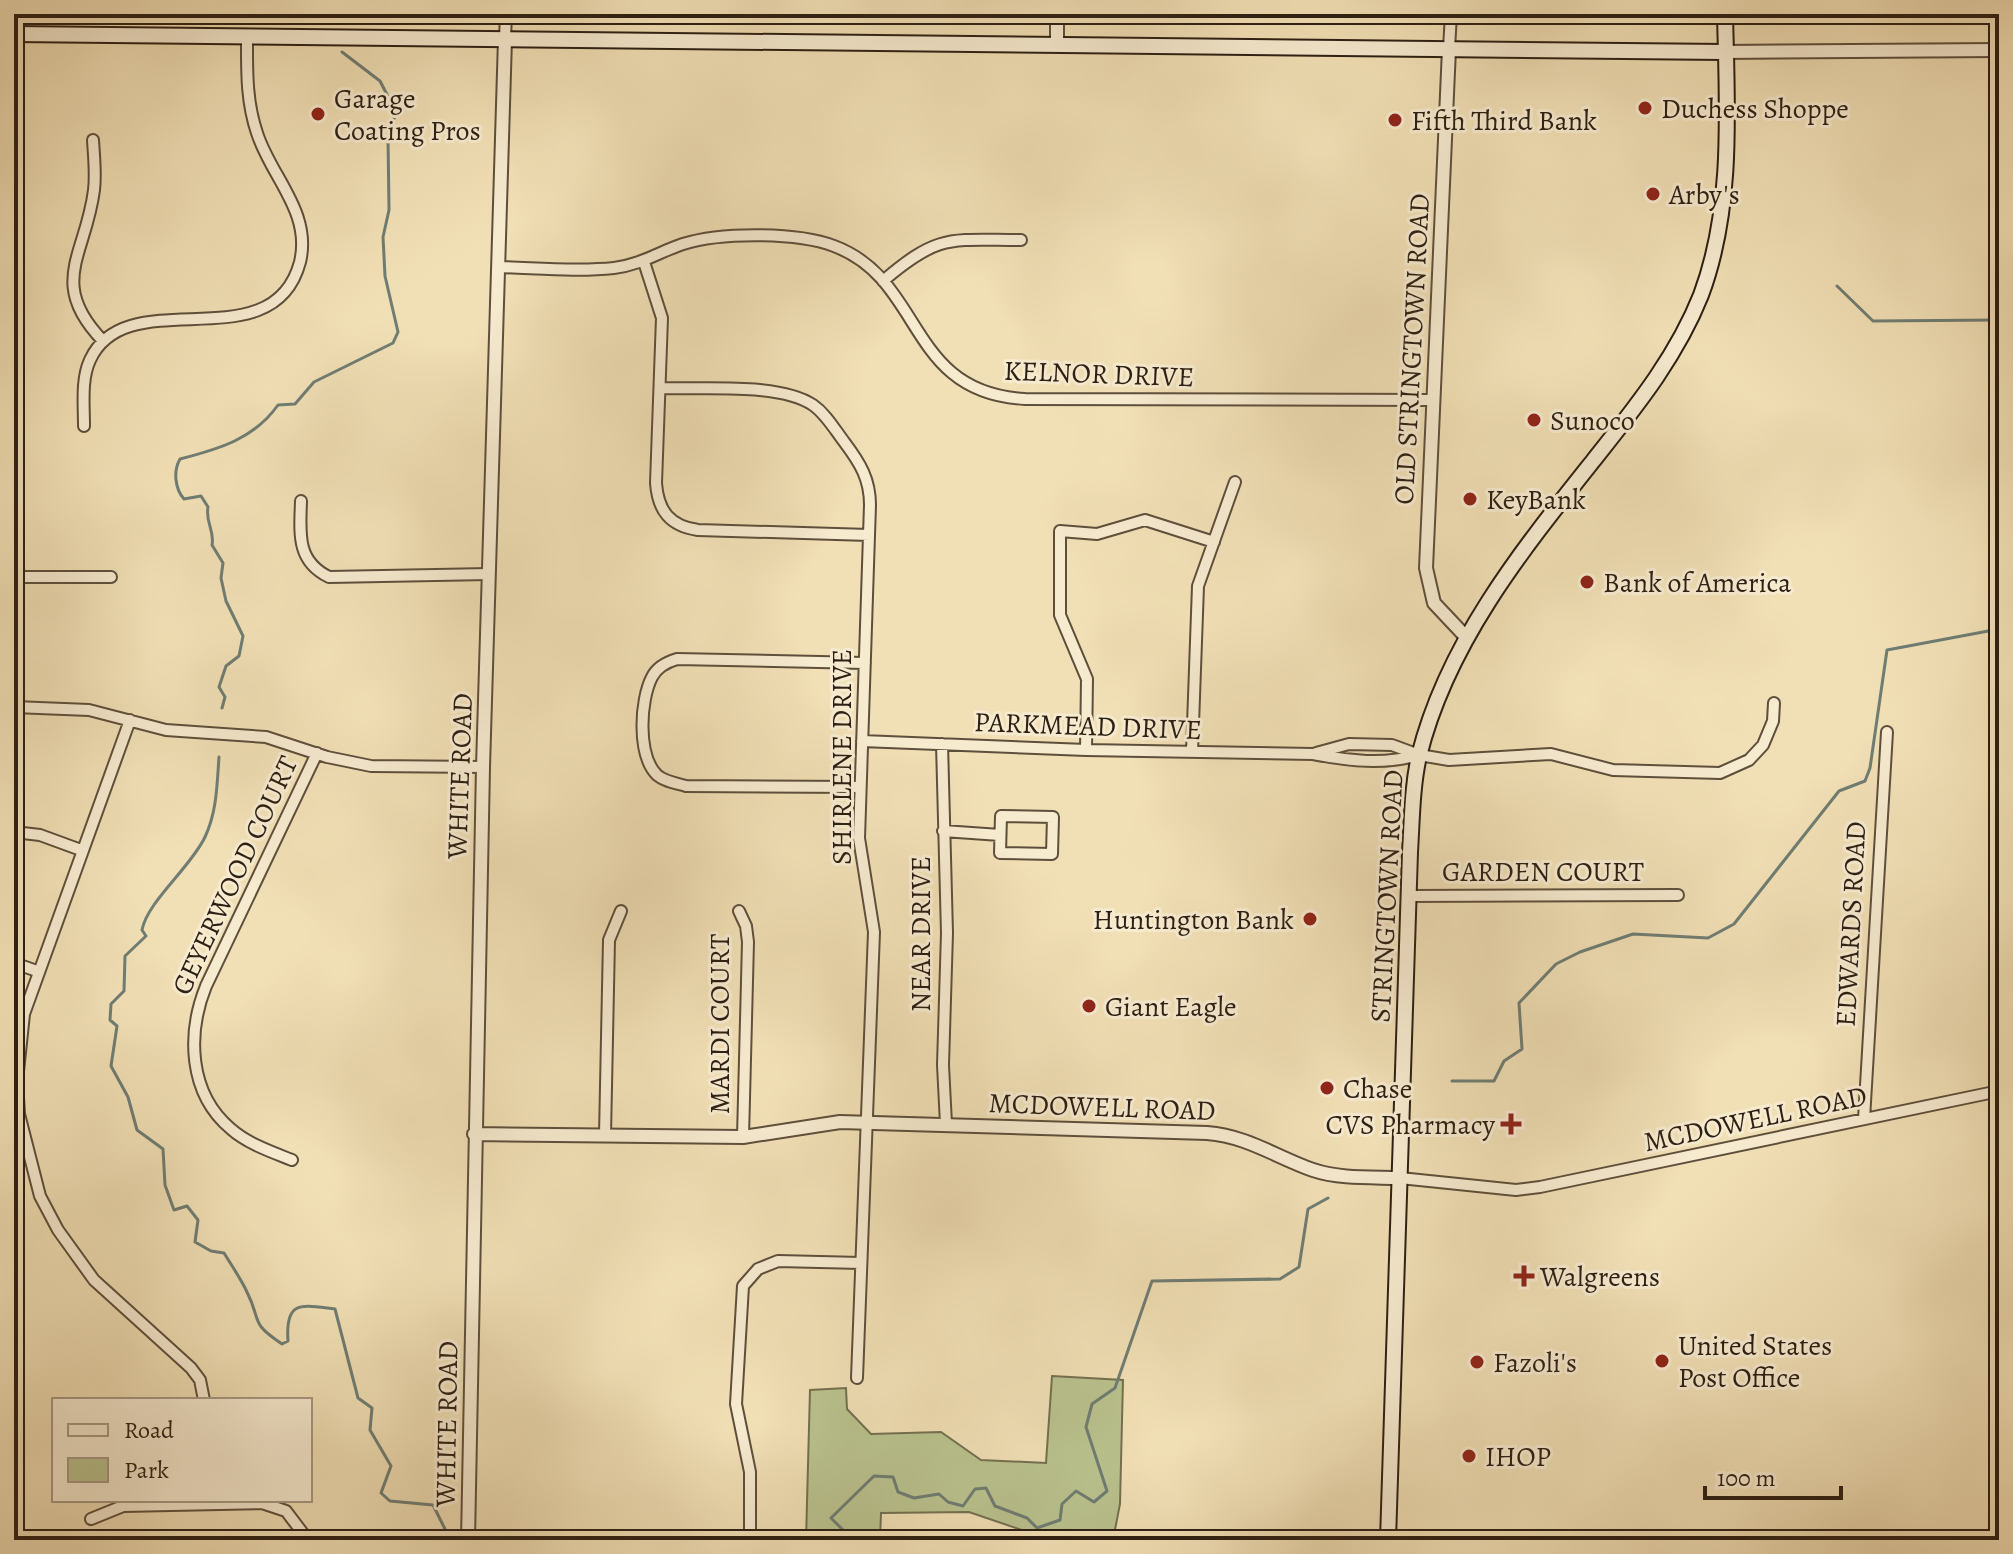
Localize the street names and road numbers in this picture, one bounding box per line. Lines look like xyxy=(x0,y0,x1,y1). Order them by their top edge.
street label: OLD STRINGTOWN ROAD xyxy=(1385,192,1439,506)
street label: KELNOR DRIVE xyxy=(1003,352,1195,396)
street label: SHIRLENE DRIVE xyxy=(823,649,861,865)
street label: WHITE ROAD xyxy=(438,692,482,861)
street label: PARKMEAD DRIVE xyxy=(973,703,1203,749)
street label: GEYERWOOD COURT xyxy=(163,750,307,1001)
street label: STRINGTOWN ROAD xyxy=(1361,769,1413,1024)
street label: EDWARDS ROAD xyxy=(1827,820,1875,1028)
street label: GARDEN COURT xyxy=(1442,853,1644,891)
street label: NEAR DRIVE xyxy=(902,856,940,1012)
street label: MARDI COURT xyxy=(701,934,739,1114)
street label: MCDOWELL ROAD xyxy=(1640,1077,1870,1161)
street label: MCDOWELL ROAD xyxy=(988,1084,1216,1130)
street label: WHITE ROAD xyxy=(427,1341,467,1508)

